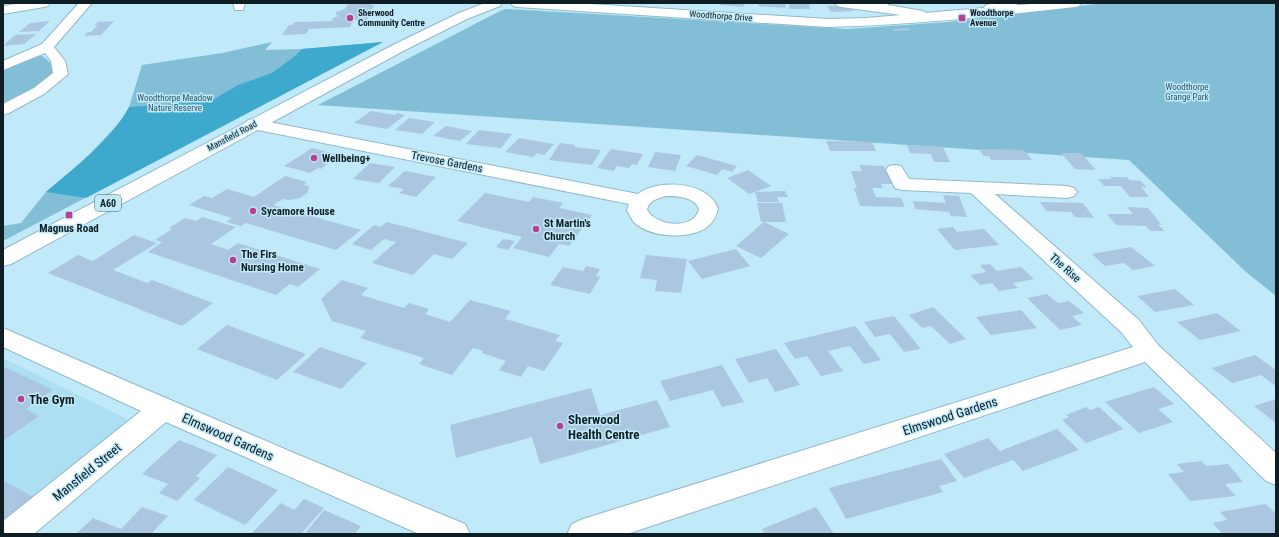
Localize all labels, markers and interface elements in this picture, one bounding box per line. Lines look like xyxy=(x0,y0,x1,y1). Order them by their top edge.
place label: Sherwood Community Centre xyxy=(358,8,425,28)
place label: Woodthorpe Avenue xyxy=(970,8,1014,28)
street label: Woodthorpe Drive xyxy=(689,9,753,23)
marker: Sherwood Community Centre xyxy=(345,13,355,23)
marker: Woodthorpe Avenue xyxy=(957,13,967,23)
park label: Woodthorpe Grange Park xyxy=(1165,82,1209,102)
park label: Woodthorpe Meadow Nature Reserve xyxy=(137,93,213,113)
street label: Mansfield Road xyxy=(205,119,259,153)
street label: Trevose Gardens xyxy=(410,149,484,175)
place label: Wellbeing+ xyxy=(322,152,371,165)
marker: Wellbeing+ xyxy=(309,153,319,163)
road number: A60 xyxy=(95,195,121,211)
place label: Sycamore House xyxy=(261,205,335,218)
marker: Sycamore House xyxy=(248,206,258,216)
marker: Magnus Road xyxy=(64,210,74,220)
place label: St Martin's Church xyxy=(544,217,591,243)
place label: Magnus Road xyxy=(39,222,99,235)
marker: St Martin's Church xyxy=(531,224,541,234)
place label: The Firs Nursing Home xyxy=(241,248,304,274)
street label: The Rise xyxy=(1047,251,1083,285)
marker: The Firs Nursing Home xyxy=(228,255,238,265)
place label: The Gym xyxy=(29,392,75,407)
marker: The Gym xyxy=(16,394,26,404)
street label: Elmswood Gardens xyxy=(901,394,999,438)
street label: Elmswood Gardens xyxy=(180,410,276,464)
place label: Sherwood Health Centre xyxy=(568,412,639,442)
marker: Sherwood Health Centre xyxy=(555,421,565,431)
street label: Mansfield Street xyxy=(50,440,124,504)

